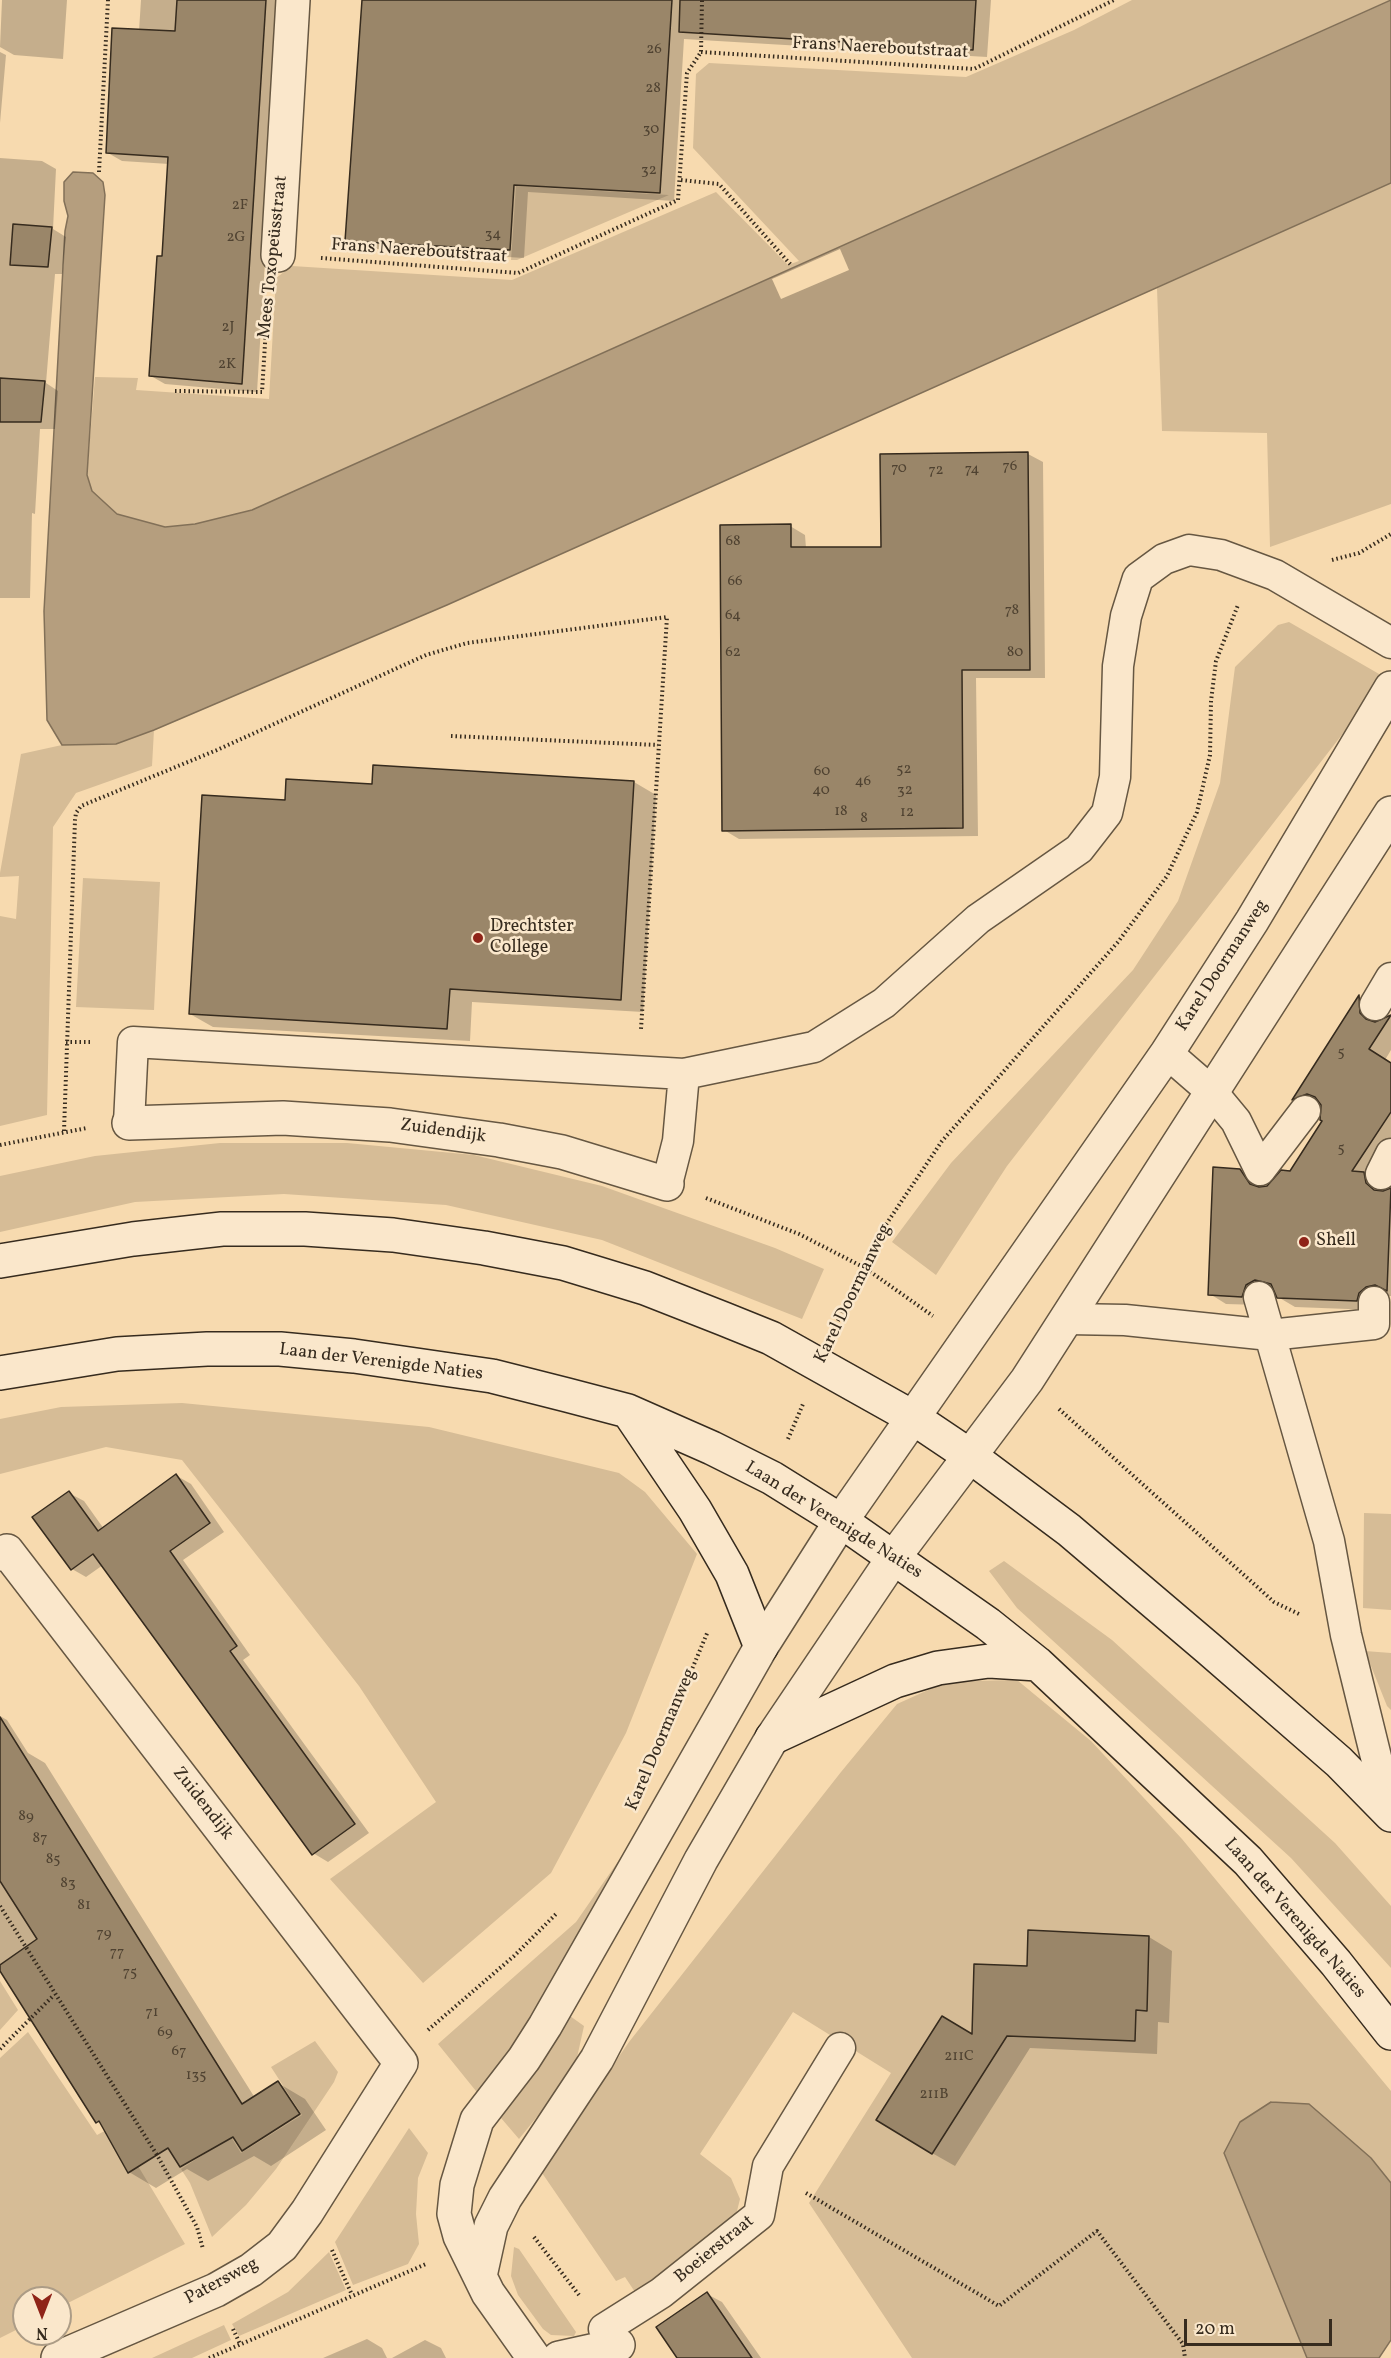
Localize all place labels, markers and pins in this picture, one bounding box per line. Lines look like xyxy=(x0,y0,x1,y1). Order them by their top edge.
place label: Drechtster College xyxy=(490,917,574,960)
marker: Drechtster College xyxy=(471,931,485,945)
place label: Shell xyxy=(1316,1231,1356,1253)
marker: Shell xyxy=(1297,1235,1311,1249)

